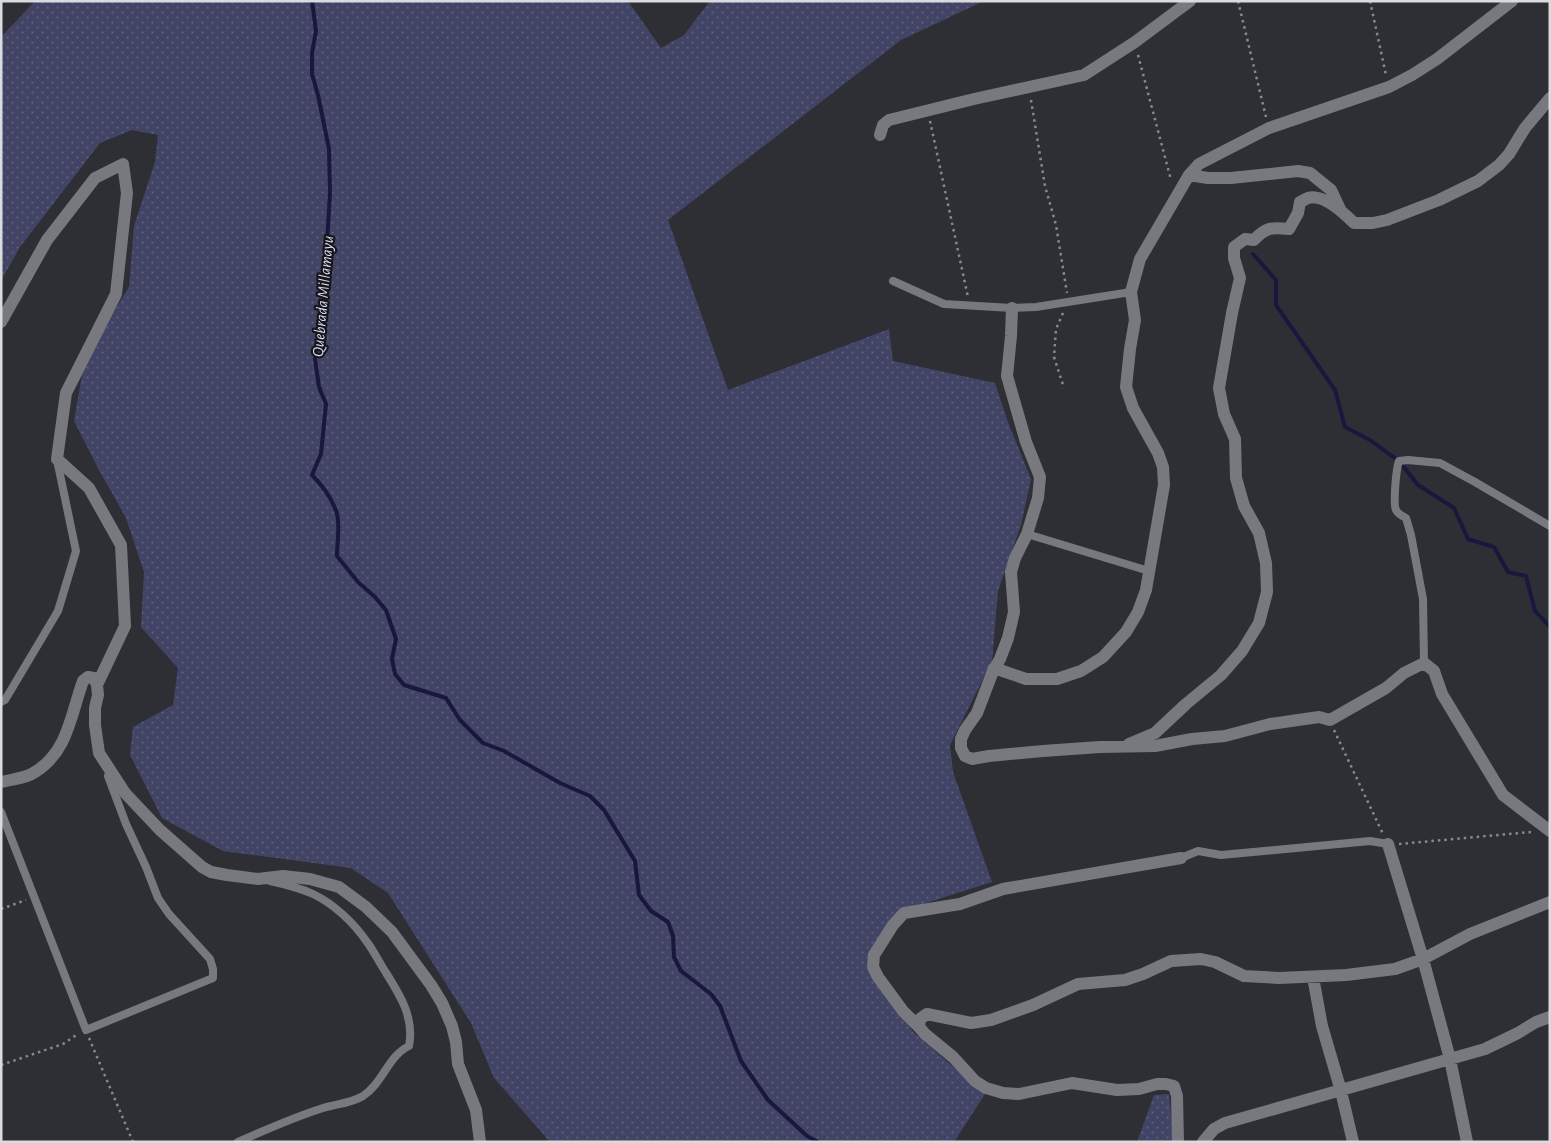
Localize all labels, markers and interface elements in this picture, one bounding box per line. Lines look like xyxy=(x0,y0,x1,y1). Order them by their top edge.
water label: Quebrada Millamayu xyxy=(310,235,337,358)

